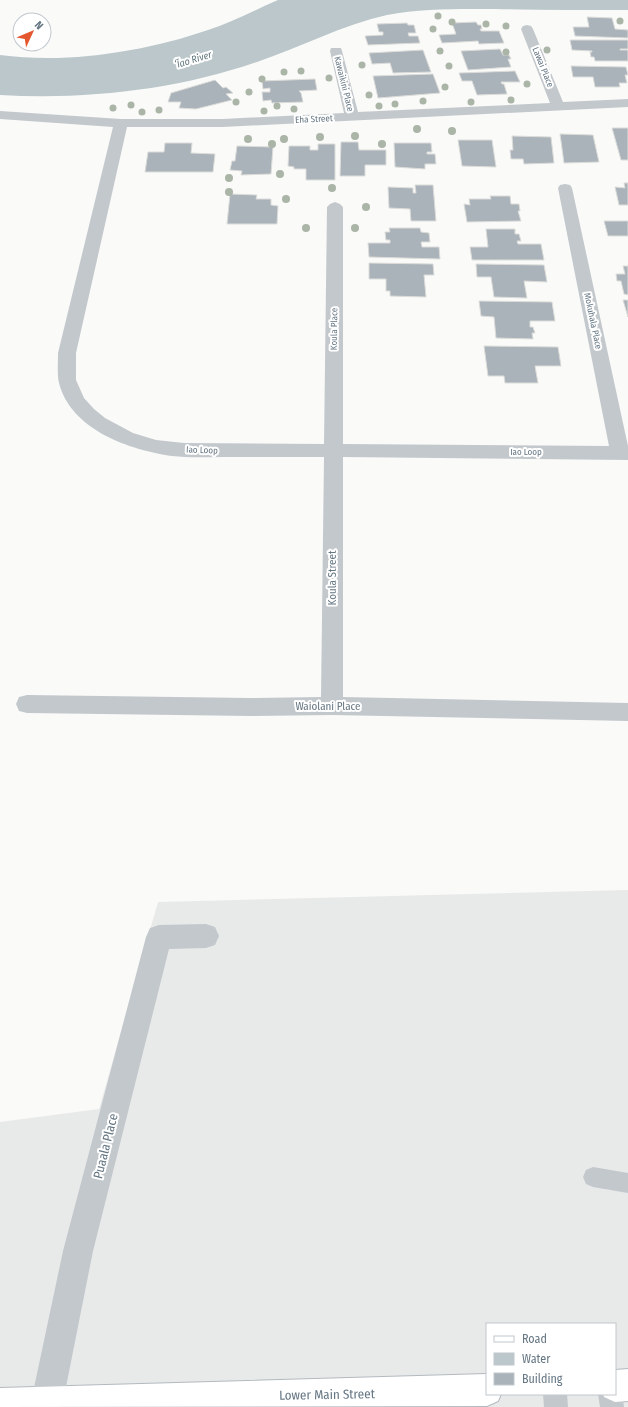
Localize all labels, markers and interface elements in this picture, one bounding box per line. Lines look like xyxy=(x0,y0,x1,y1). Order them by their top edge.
north arrow xyxy=(12,12,52,52)
text: N xyxy=(32,19,46,32)
street label: Lawai Place xyxy=(530,45,556,89)
water label: ʻĪao River xyxy=(173,48,214,71)
street label: Kawaikini Place xyxy=(332,55,356,113)
street label: Eha Street xyxy=(295,113,333,125)
street label: Mokuhala Place xyxy=(582,292,604,351)
street label: Koula Place xyxy=(329,307,339,350)
street label: Iao Loop xyxy=(186,444,218,456)
street label: Iao Loop xyxy=(510,447,542,457)
street label: Koula Street xyxy=(326,550,339,606)
street label: Waiolani Place xyxy=(295,700,361,713)
street label: Puaala Place xyxy=(90,1112,121,1180)
legend xyxy=(486,1323,616,1395)
text: Road xyxy=(522,1332,547,1346)
text: Water xyxy=(522,1352,551,1366)
text: Building xyxy=(522,1372,563,1386)
street label: Lower Main Street xyxy=(279,1386,376,1403)

